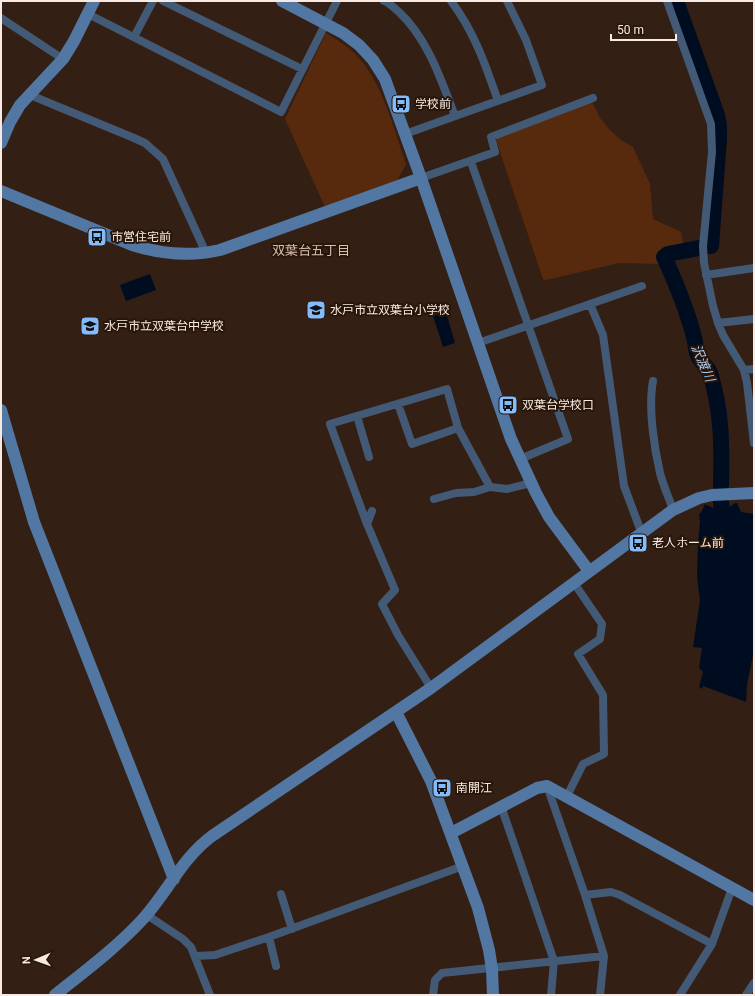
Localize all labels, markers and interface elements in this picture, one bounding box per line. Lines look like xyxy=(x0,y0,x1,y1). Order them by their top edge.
scale bar xyxy=(611,16,676,42)
text: 50 m xyxy=(617,23,644,37)
bus stop icon: 学校前 xyxy=(390,93,412,115)
place label: 学校前 xyxy=(415,97,451,111)
bus stop icon: 市営住宅前 xyxy=(86,226,108,248)
place label: 市営住宅前 xyxy=(111,230,171,244)
district label: 双葉台五丁目 xyxy=(272,243,350,258)
school or university icon: 水戸市立双葉台小学校 xyxy=(305,299,327,321)
place label: 水戸市立双葉台小学校 xyxy=(330,303,450,317)
school or university icon: 水戸市立双葉台中学校 xyxy=(79,315,101,337)
place label: 水戸市立双葉台中学校 xyxy=(104,319,224,333)
water label: 沢渡川 xyxy=(688,342,718,386)
bus stop icon: 双葉台学校口 xyxy=(497,394,519,416)
place label: 双葉台学校口 xyxy=(522,398,594,412)
bus stop icon: 老人ホーム前 xyxy=(627,532,649,554)
place label: 老人ホーム前 xyxy=(652,536,724,550)
bus stop icon: 南開江 xyxy=(431,777,453,799)
place label: 南開江 xyxy=(456,781,492,795)
north arrow xyxy=(16,940,56,980)
text: N xyxy=(20,956,33,964)

